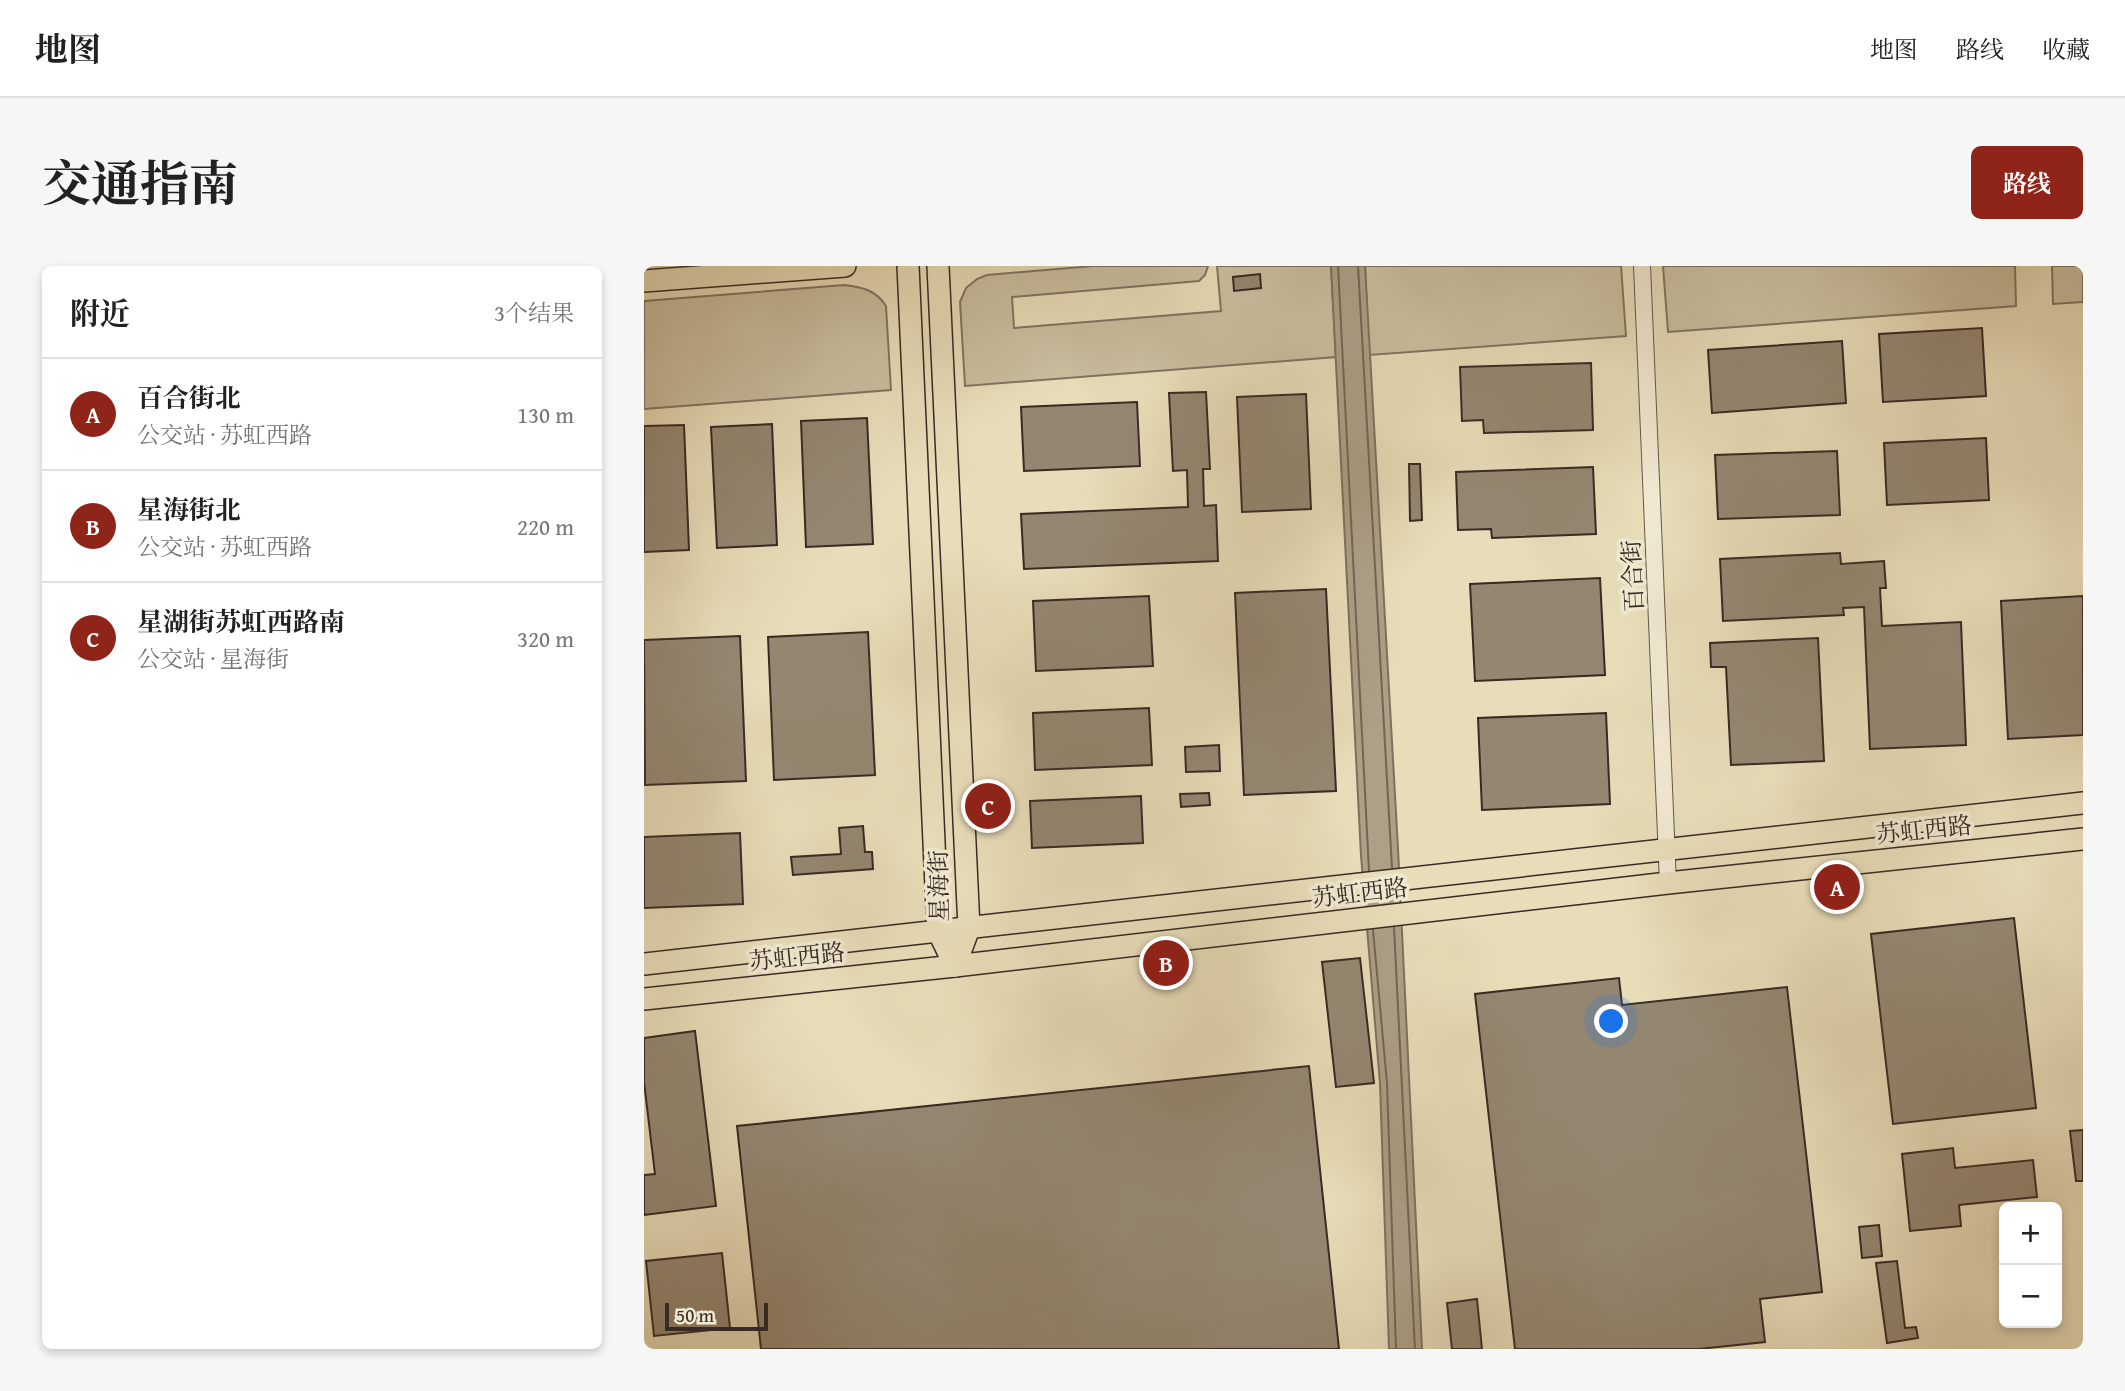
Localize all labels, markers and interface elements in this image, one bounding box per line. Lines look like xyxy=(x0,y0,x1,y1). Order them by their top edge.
text: 地图 xyxy=(35,25,101,73)
text: 地图 xyxy=(1870,32,1918,67)
text: 路线 xyxy=(1956,32,2004,67)
text: 收藏 xyxy=(2042,32,2090,67)
button: 路线 xyxy=(1971,146,2083,219)
text: 交通指南 xyxy=(42,147,238,219)
text: 附近 xyxy=(70,291,130,335)
text: 3个结果 xyxy=(494,296,574,329)
text: 百合街北 xyxy=(137,378,241,417)
text: A xyxy=(86,398,100,431)
text: 130 m xyxy=(517,398,574,431)
text: 公交站 · 苏虹西路 xyxy=(137,418,312,451)
text: 星海街北 xyxy=(137,490,241,529)
text: B xyxy=(86,510,100,543)
text: 220 m xyxy=(517,510,574,543)
text: 公交站 · 苏虹西路 xyxy=(137,530,312,563)
street label: 百合街 xyxy=(1613,539,1652,613)
text: 星湖街苏虹西路南 xyxy=(137,602,345,641)
text: C xyxy=(86,622,100,655)
text: 320 m xyxy=(517,622,574,655)
text: 公交站 · 星海街 xyxy=(137,642,289,675)
pin: C xyxy=(965,780,1011,832)
street label: 苏虹西路 xyxy=(1874,807,1974,852)
street label: 星海街 xyxy=(920,850,957,922)
pin: A xyxy=(1814,861,1860,913)
street label: 苏虹西路 xyxy=(1310,869,1410,916)
street label: 苏虹西路 xyxy=(747,934,847,979)
pin: B xyxy=(1143,937,1189,989)
your location xyxy=(1594,1004,1628,1038)
map controls xyxy=(1999,1202,2062,1328)
button: + xyxy=(1999,1202,2062,1265)
button: − xyxy=(1999,1265,2062,1328)
scale bar xyxy=(665,1300,768,1332)
text: 50 m xyxy=(676,1301,714,1329)

